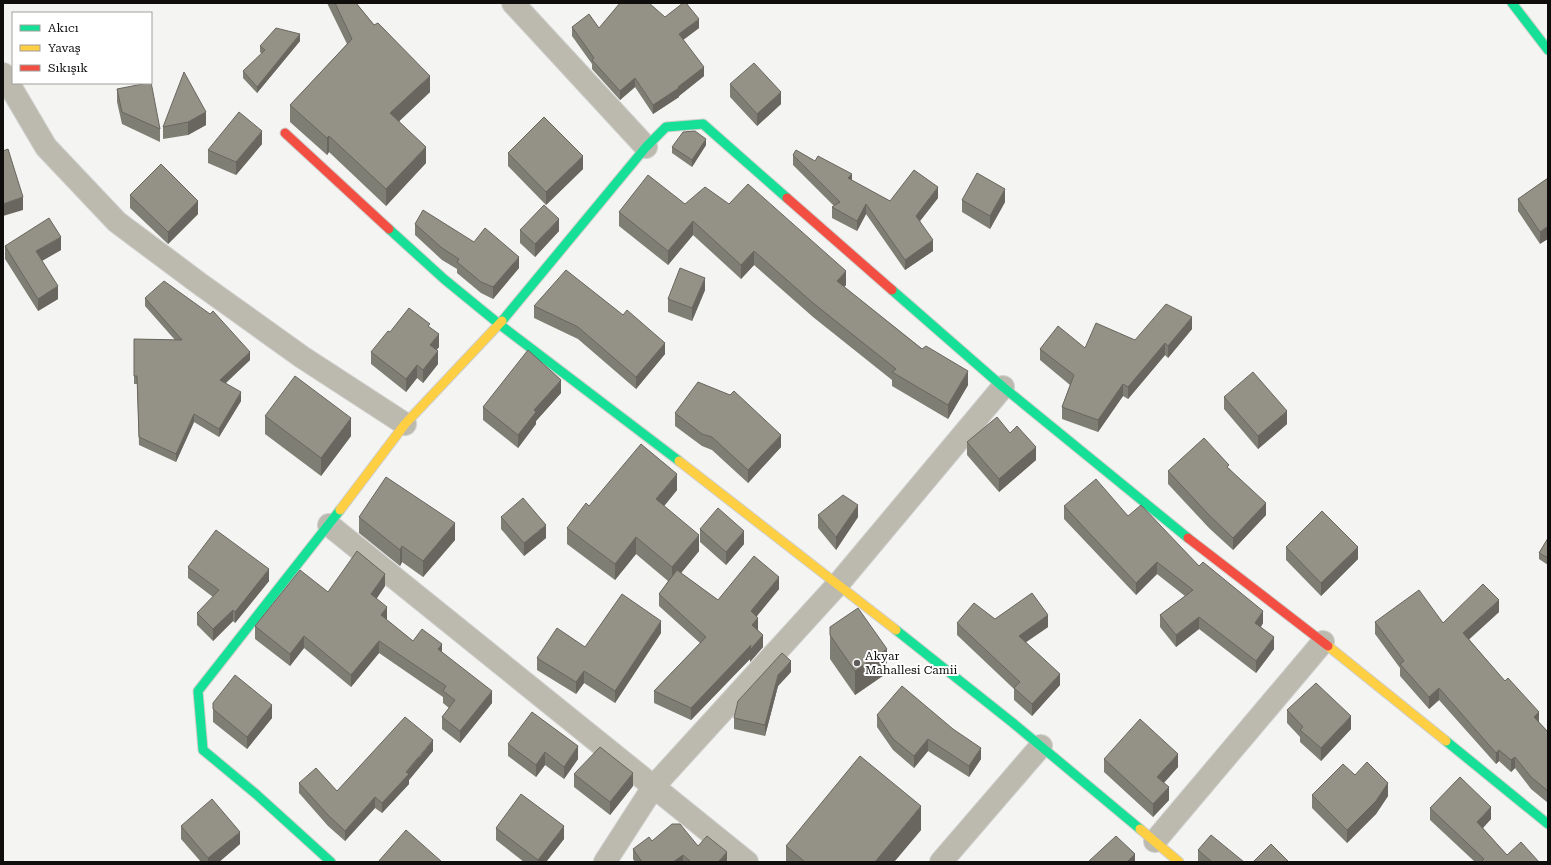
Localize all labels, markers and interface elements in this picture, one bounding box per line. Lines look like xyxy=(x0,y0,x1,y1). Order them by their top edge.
legend xyxy=(12,12,152,84)
text: Akıcı xyxy=(48,21,79,35)
text: Yavaş xyxy=(48,41,81,55)
text: Sıkışık xyxy=(48,61,88,75)
place label: Akyar Mahallesi Camii xyxy=(865,649,958,677)
marker: Akyar Mahallesi Camii xyxy=(852,658,862,668)

